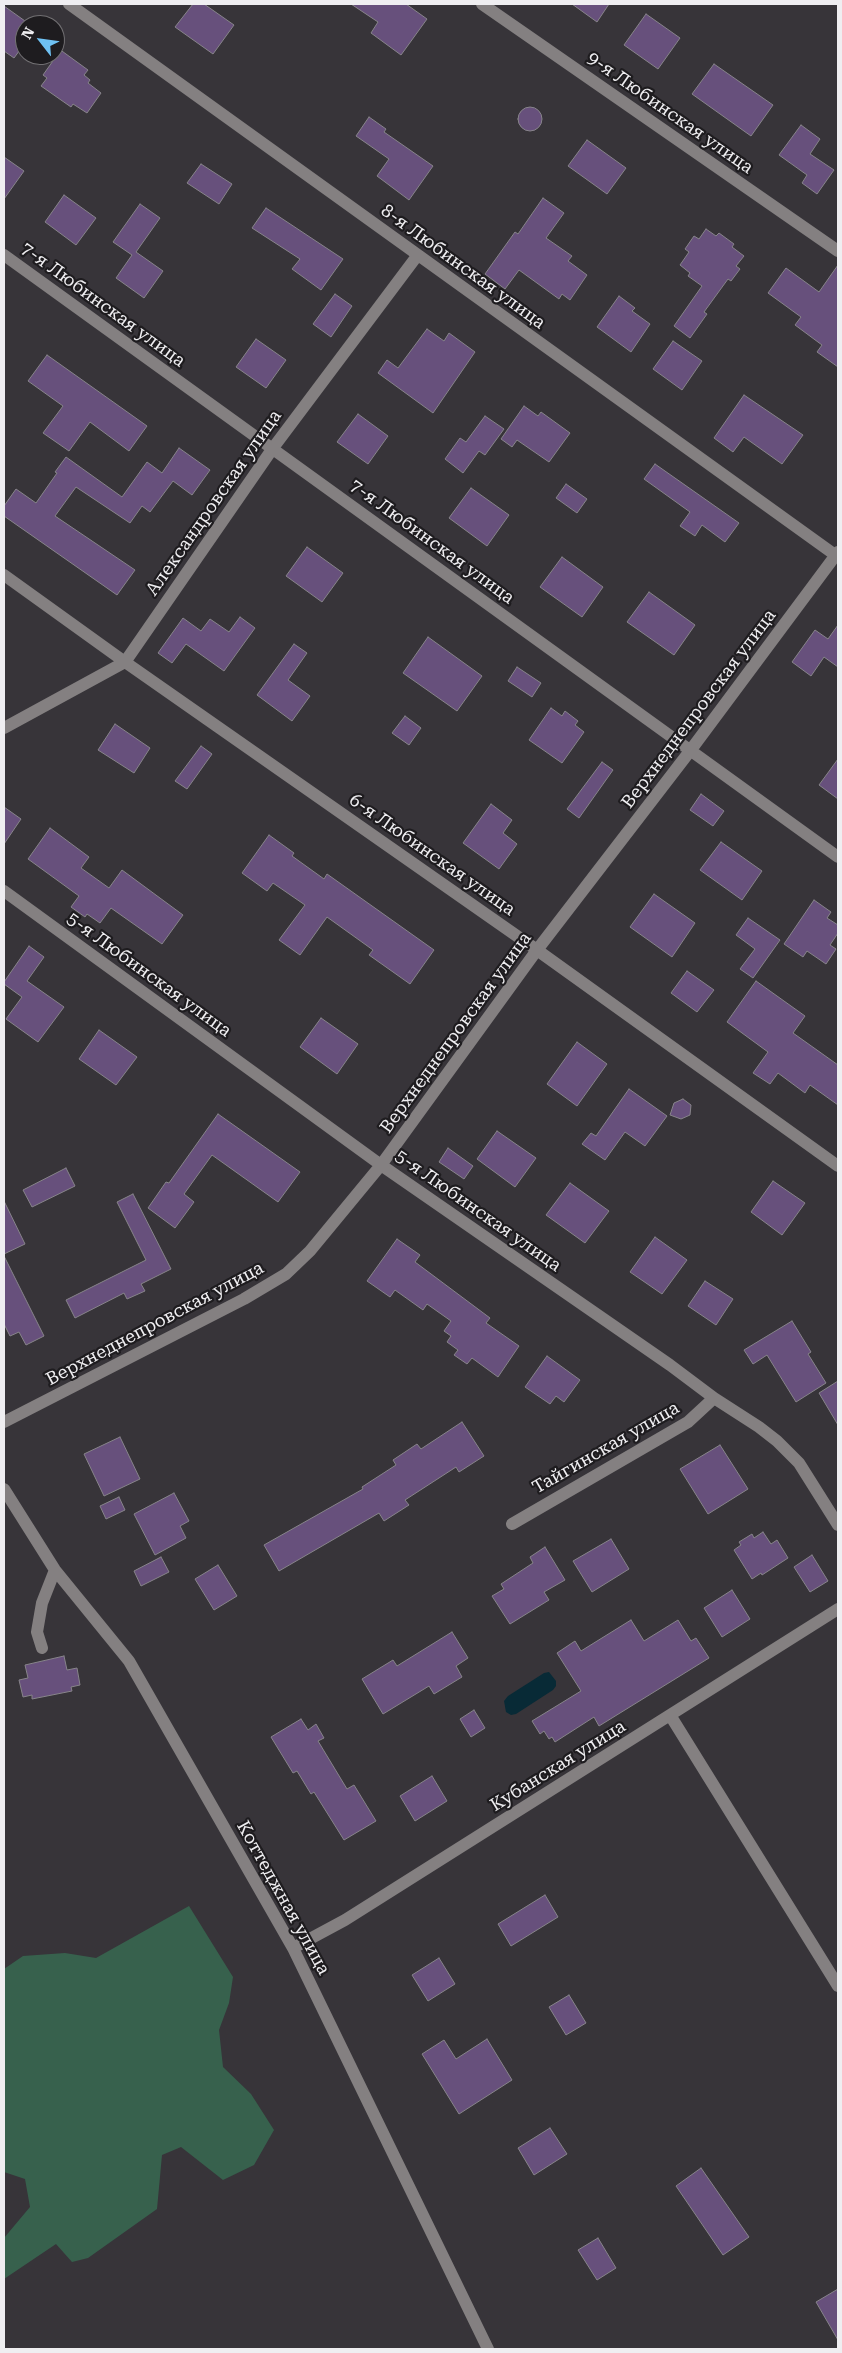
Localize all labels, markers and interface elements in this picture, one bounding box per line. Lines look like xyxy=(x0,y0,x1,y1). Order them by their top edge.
north arrow xyxy=(15,15,65,65)
text: N xyxy=(18,24,37,42)
street label: 9-я Любинская улица xyxy=(583,47,757,179)
street label: 8-я Любинская улица xyxy=(377,200,549,334)
street label: 7-я Любинская улица xyxy=(17,238,189,372)
street label: Александровская улица xyxy=(142,406,286,600)
street label: 7-я Любинская улица xyxy=(346,475,518,609)
street label: Верхнеднепровская улица xyxy=(617,605,781,813)
street label: 6-я Любинская улица xyxy=(345,789,519,921)
street label: 5-я Любинская улица xyxy=(63,908,235,1042)
street label: Верхнеднепровская улица xyxy=(376,928,536,1138)
street label: 5-я Любинская улица xyxy=(391,1145,565,1277)
street label: Верхнеднепровская улица xyxy=(42,1257,268,1391)
street label: Тайгинская улица xyxy=(529,1397,683,1499)
street label: Кубанская улица xyxy=(486,1716,630,1816)
street label: Коттеджная улица xyxy=(232,1817,334,1979)

